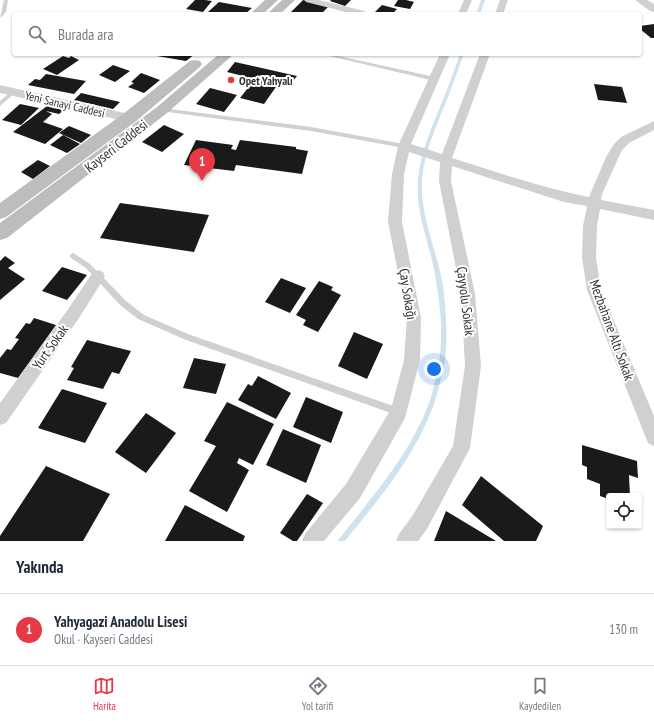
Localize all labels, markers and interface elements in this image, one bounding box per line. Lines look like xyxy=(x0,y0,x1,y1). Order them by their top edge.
search box xyxy=(12,12,642,56)
icon: search xyxy=(26,23,48,45)
text: Burada ara xyxy=(58,25,113,44)
place label: Opet Yahyalı xyxy=(239,73,293,88)
marker: Opet Yahyalı xyxy=(226,75,236,85)
street label: Yeni Sanayi Caddesi xyxy=(23,87,107,121)
street label: Kayseri Caddesi xyxy=(81,116,151,176)
pin: 1 xyxy=(189,148,215,181)
street label: Çayyolu Sokak xyxy=(453,265,479,337)
street label: Çay Sokağı xyxy=(395,267,421,321)
street label: Mezbahane Altı Sokak xyxy=(585,277,639,383)
street label: Yurt Sokak xyxy=(28,320,72,373)
your location xyxy=(424,359,444,379)
map controls xyxy=(606,493,642,529)
button: locate xyxy=(606,493,642,529)
text: Yakında xyxy=(16,556,63,578)
text: Yahyagazi Anadolu Lisesi xyxy=(54,612,187,631)
text: 1 xyxy=(26,621,32,638)
text: 130 m xyxy=(609,621,638,638)
text: Okul · Kayseri Caddesi xyxy=(54,631,153,648)
tab: Harita xyxy=(93,675,116,713)
tab: Yol tarifi xyxy=(302,675,333,713)
tab: Kaydedilen xyxy=(519,675,561,713)

